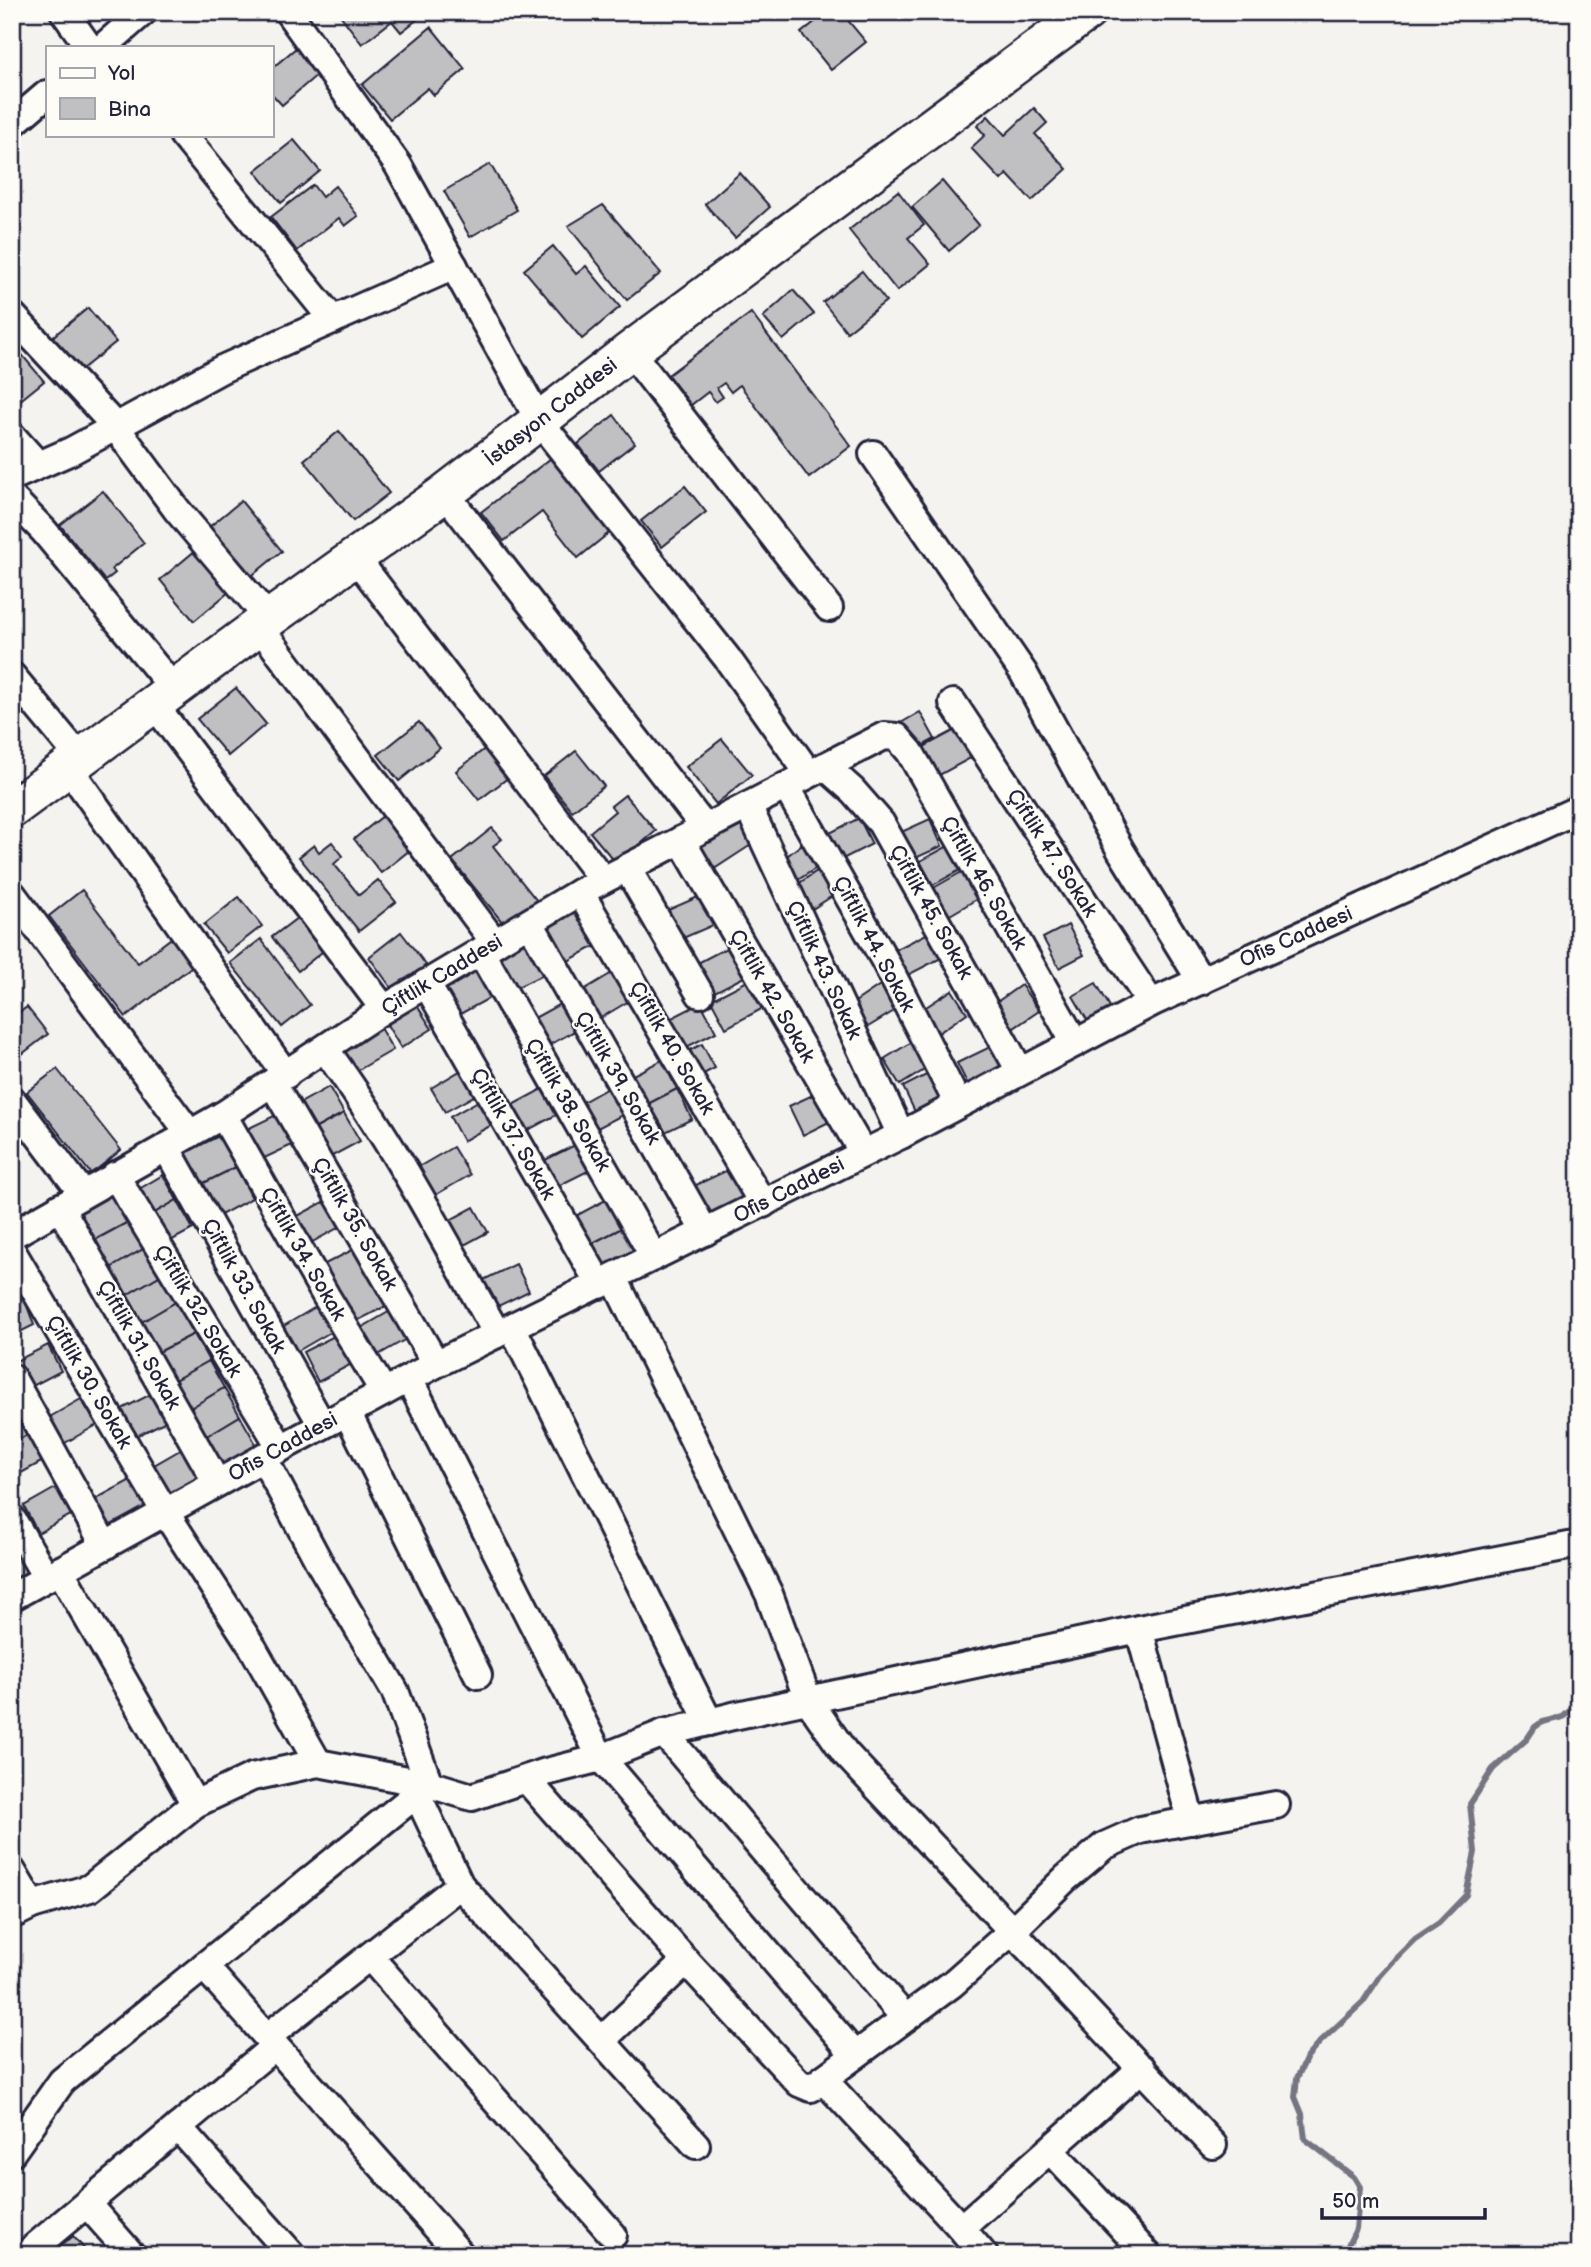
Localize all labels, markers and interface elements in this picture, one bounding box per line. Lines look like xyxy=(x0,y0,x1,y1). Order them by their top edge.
legend xyxy=(46,46,273,136)
text: Yol xyxy=(107,61,135,86)
text: Bina xyxy=(108,97,151,122)
street label: İstasyon Caddesi xyxy=(480,352,622,472)
street label: Çiftlik 47. Sokak xyxy=(1001,784,1103,922)
street label: Çiftlik 46. Sokak xyxy=(936,812,1033,955)
street label: Çiftlik 45. Sokak xyxy=(884,841,978,984)
street label: Çiftlik 44. Sokak xyxy=(828,872,921,1017)
street label: Çiftlik 43. Sokak xyxy=(781,897,867,1044)
street label: Ofis Caddesi xyxy=(1236,901,1356,973)
street label: Çiftlik 42. Sokak xyxy=(724,925,821,1068)
street label: Çiftlik Caddesi xyxy=(377,929,507,1021)
street label: Çiftlik 40. Sokak xyxy=(624,977,721,1120)
street label: Çiftlik 39. Sokak xyxy=(570,1007,667,1150)
street label: Çiftlik 38. Sokak xyxy=(520,1034,617,1177)
street label: Çiftlik 37. Sokak xyxy=(465,1064,561,1205)
street label: Ofis Caddesi xyxy=(729,1151,849,1229)
street label: Çiftlik 35. Sokak xyxy=(307,1153,404,1296)
street label: Çiftlik 34. Sokak xyxy=(255,1183,352,1326)
street label: Çiftlik 33. Sokak xyxy=(197,1214,292,1358)
street label: Çiftlik 32. Sokak xyxy=(149,1240,248,1382)
street label: Çiftlik 31. Sokak xyxy=(92,1276,187,1415)
street label: Çiftlik 30. Sokak xyxy=(41,1311,138,1454)
street label: Ofis Caddesi xyxy=(224,1407,342,1487)
scale bar xyxy=(1322,2176,1484,2220)
text: 50 m xyxy=(1332,2189,1379,2214)

